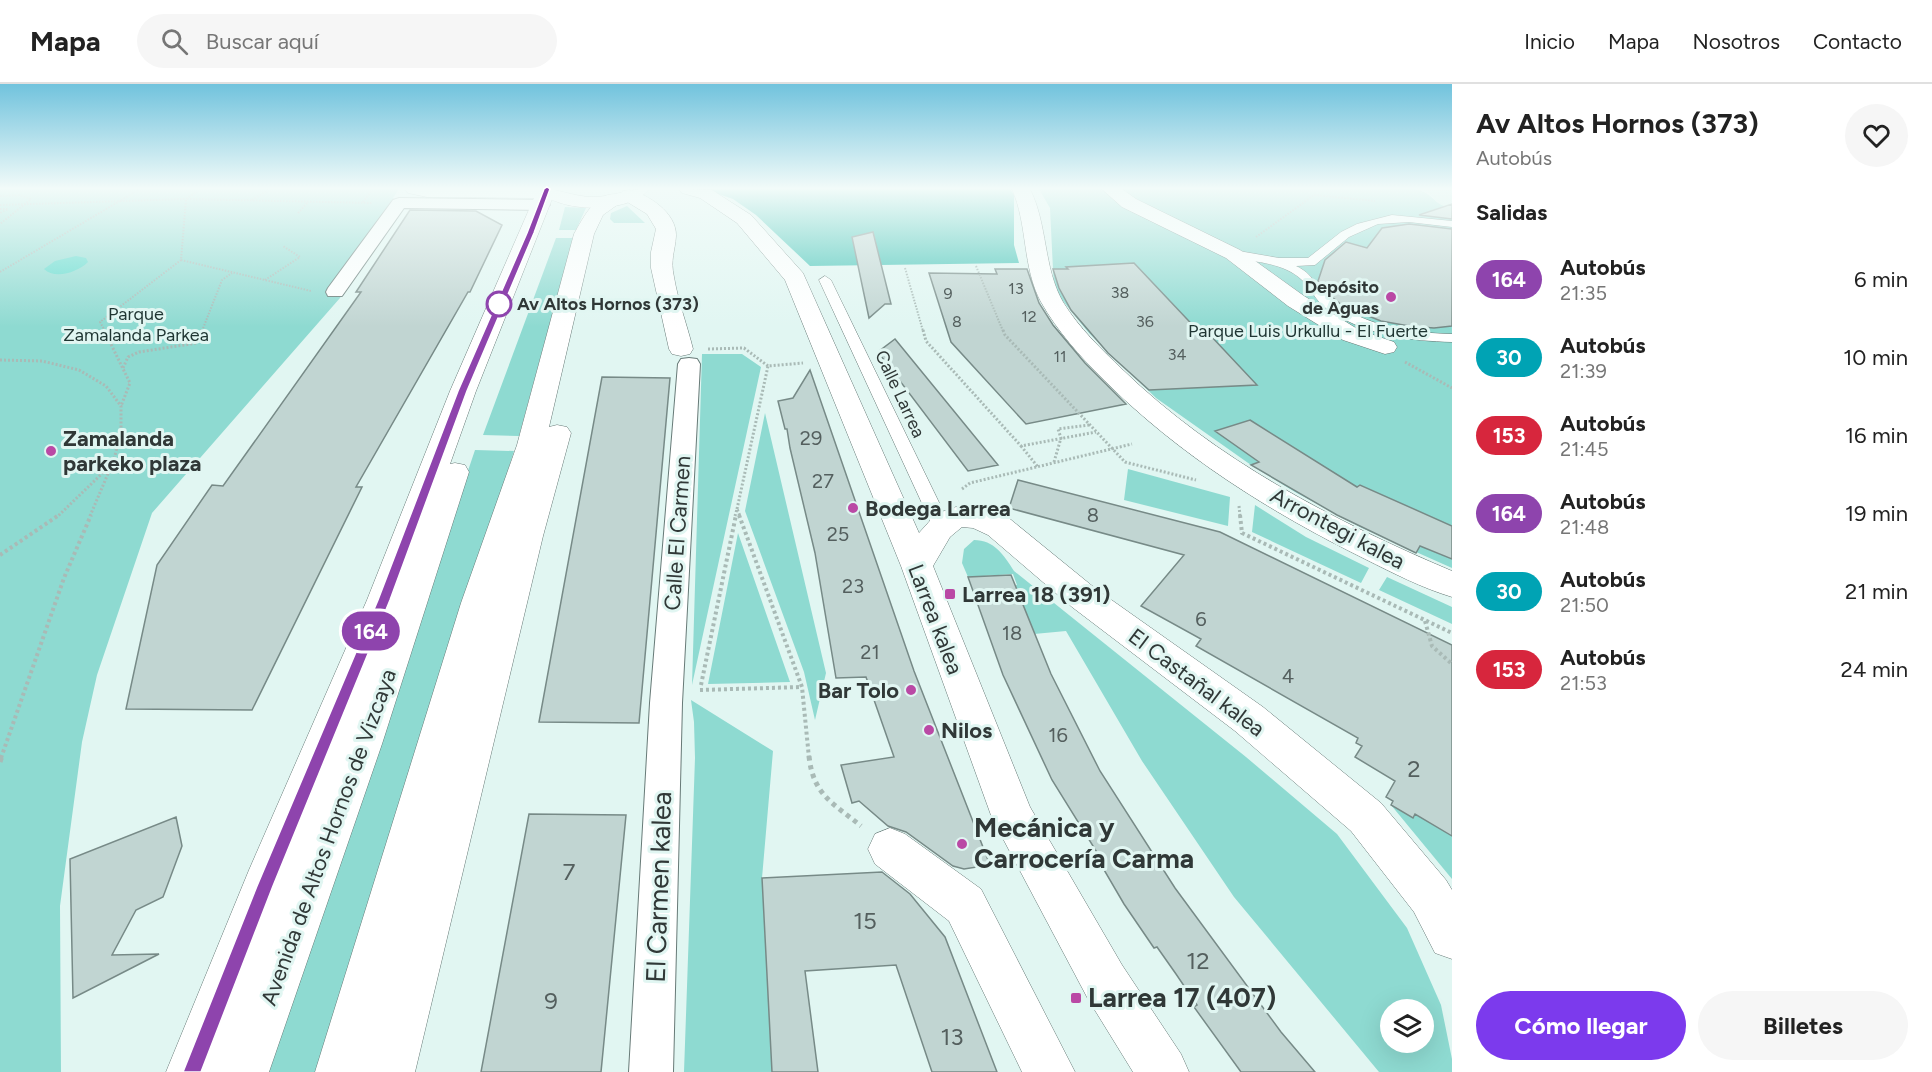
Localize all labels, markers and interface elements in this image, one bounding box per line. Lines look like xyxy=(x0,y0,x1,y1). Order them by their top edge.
search box xyxy=(137,14,557,68)
text: Mapa xyxy=(30,24,101,58)
icon: search xyxy=(158,25,191,58)
text: Buscar aquí xyxy=(206,28,319,55)
text: Inicio xyxy=(1524,29,1575,54)
text: Mapa xyxy=(1608,29,1660,54)
text: Nosotros xyxy=(1693,29,1780,54)
text: Contacto xyxy=(1813,29,1902,54)
button: heart xyxy=(1845,104,1908,167)
text: Av Altos Hornos (373) xyxy=(1476,106,1759,140)
text: Autobús xyxy=(1476,146,1552,170)
text: Salidas xyxy=(1476,199,1547,226)
text: Autobús xyxy=(1560,254,1646,281)
text: 6 min xyxy=(1854,266,1908,293)
text: 164 xyxy=(1492,267,1526,292)
place label: Depósito de Aguas xyxy=(1302,276,1380,319)
house number: 13 xyxy=(1008,279,1024,298)
text: 21:35 xyxy=(1560,281,1607,305)
house number: 38 xyxy=(1111,283,1129,302)
house number: 9 xyxy=(943,284,953,303)
marker: Depósito de Aguas xyxy=(1384,290,1398,304)
marker: Av Altos Hornos (373) xyxy=(486,291,512,317)
place label: Av Altos Hornos (373) xyxy=(517,293,699,315)
park label: Parque Zamalanda Parkea xyxy=(63,303,209,346)
house number: 12 xyxy=(1021,307,1037,326)
house number: 8 xyxy=(952,312,962,331)
house number: 36 xyxy=(1136,312,1154,331)
park label: Parque Luis Urkullu - El Fuerte xyxy=(1188,320,1428,342)
text: Autobús xyxy=(1560,332,1646,359)
text: 10 min xyxy=(1843,344,1908,371)
house number: 34 xyxy=(1168,345,1186,364)
text: 30 xyxy=(1496,345,1522,370)
street label: Calle Larrea xyxy=(870,347,930,441)
house number: 11 xyxy=(1053,347,1067,366)
text: 21:39 xyxy=(1560,359,1607,383)
text: Autobús xyxy=(1560,410,1646,437)
text: 16 min xyxy=(1845,422,1908,449)
text: 153 xyxy=(1493,423,1525,448)
place label: Zamalanda parkeko plaza xyxy=(63,425,202,477)
house number: 29 xyxy=(800,426,822,450)
text: 21:45 xyxy=(1560,437,1608,461)
marker: Zamalanda parkeko plaza xyxy=(44,444,58,458)
street label: Calle El Carmen xyxy=(659,455,696,611)
house number: 27 xyxy=(812,469,834,493)
street label: Arrontegi kalea xyxy=(1266,482,1410,575)
text: Autobús xyxy=(1560,488,1646,515)
place label: Bodega Larrea xyxy=(865,495,1011,522)
text: 19 min xyxy=(1845,500,1908,527)
marker: Bodega Larrea xyxy=(846,501,860,515)
text: 164 xyxy=(1492,501,1526,526)
house number: 8 xyxy=(1087,503,1099,527)
text: 21:48 xyxy=(1560,515,1609,539)
house number: 25 xyxy=(827,522,849,546)
street label: Larrea kalea xyxy=(902,560,969,678)
text: Autobús xyxy=(1560,566,1646,593)
house number: 23 xyxy=(842,574,864,598)
text: 21 min xyxy=(1845,578,1908,605)
text: 30 xyxy=(1496,579,1522,604)
place label: Larrea 18 (391) xyxy=(962,581,1110,608)
marker: Larrea 18 (391) xyxy=(943,587,957,601)
text: 21:50 xyxy=(1560,593,1609,617)
house number: 6 xyxy=(1195,607,1207,631)
line badge: 164 xyxy=(336,612,406,650)
text: 164 xyxy=(354,619,388,644)
house number: 18 xyxy=(1002,621,1022,645)
street label: El Castañal kalea xyxy=(1123,622,1270,742)
house number: 21 xyxy=(860,640,880,664)
text: Autobús xyxy=(1560,644,1646,671)
text: 24 min xyxy=(1841,656,1908,683)
text: 153 xyxy=(1493,657,1525,682)
house number: 4 xyxy=(1282,664,1294,688)
street label: Avenida de Altos Hornos de Vizcaya xyxy=(255,665,402,1009)
text: 21:53 xyxy=(1560,671,1607,695)
place label: Bar Tolo xyxy=(818,677,899,704)
marker: Bar Tolo xyxy=(904,683,918,697)
place label: Nilos xyxy=(941,717,992,744)
marker: Nilos xyxy=(922,723,936,737)
house number: 16 xyxy=(1048,723,1068,747)
house number: 2 xyxy=(1407,754,1421,783)
street label: El Carmen kalea xyxy=(639,791,678,983)
place label: Mecánica y Carrocería Carma xyxy=(974,811,1194,875)
marker: Mecánica y Carrocería Carma xyxy=(955,837,969,851)
house number: 7 xyxy=(563,857,576,886)
house number: 15 xyxy=(853,906,877,935)
house number: 12 xyxy=(1186,946,1210,975)
place label: Larrea 17 (407) xyxy=(1088,981,1276,1014)
house number: 9 xyxy=(544,986,558,1015)
marker: Larrea 17 (407) xyxy=(1069,991,1083,1005)
button: Cómo llegar xyxy=(1476,991,1686,1060)
button: Billetes xyxy=(1698,991,1908,1060)
map controls xyxy=(1380,999,1434,1053)
button: layers xyxy=(1380,999,1434,1053)
house number: 13 xyxy=(941,1022,963,1051)

